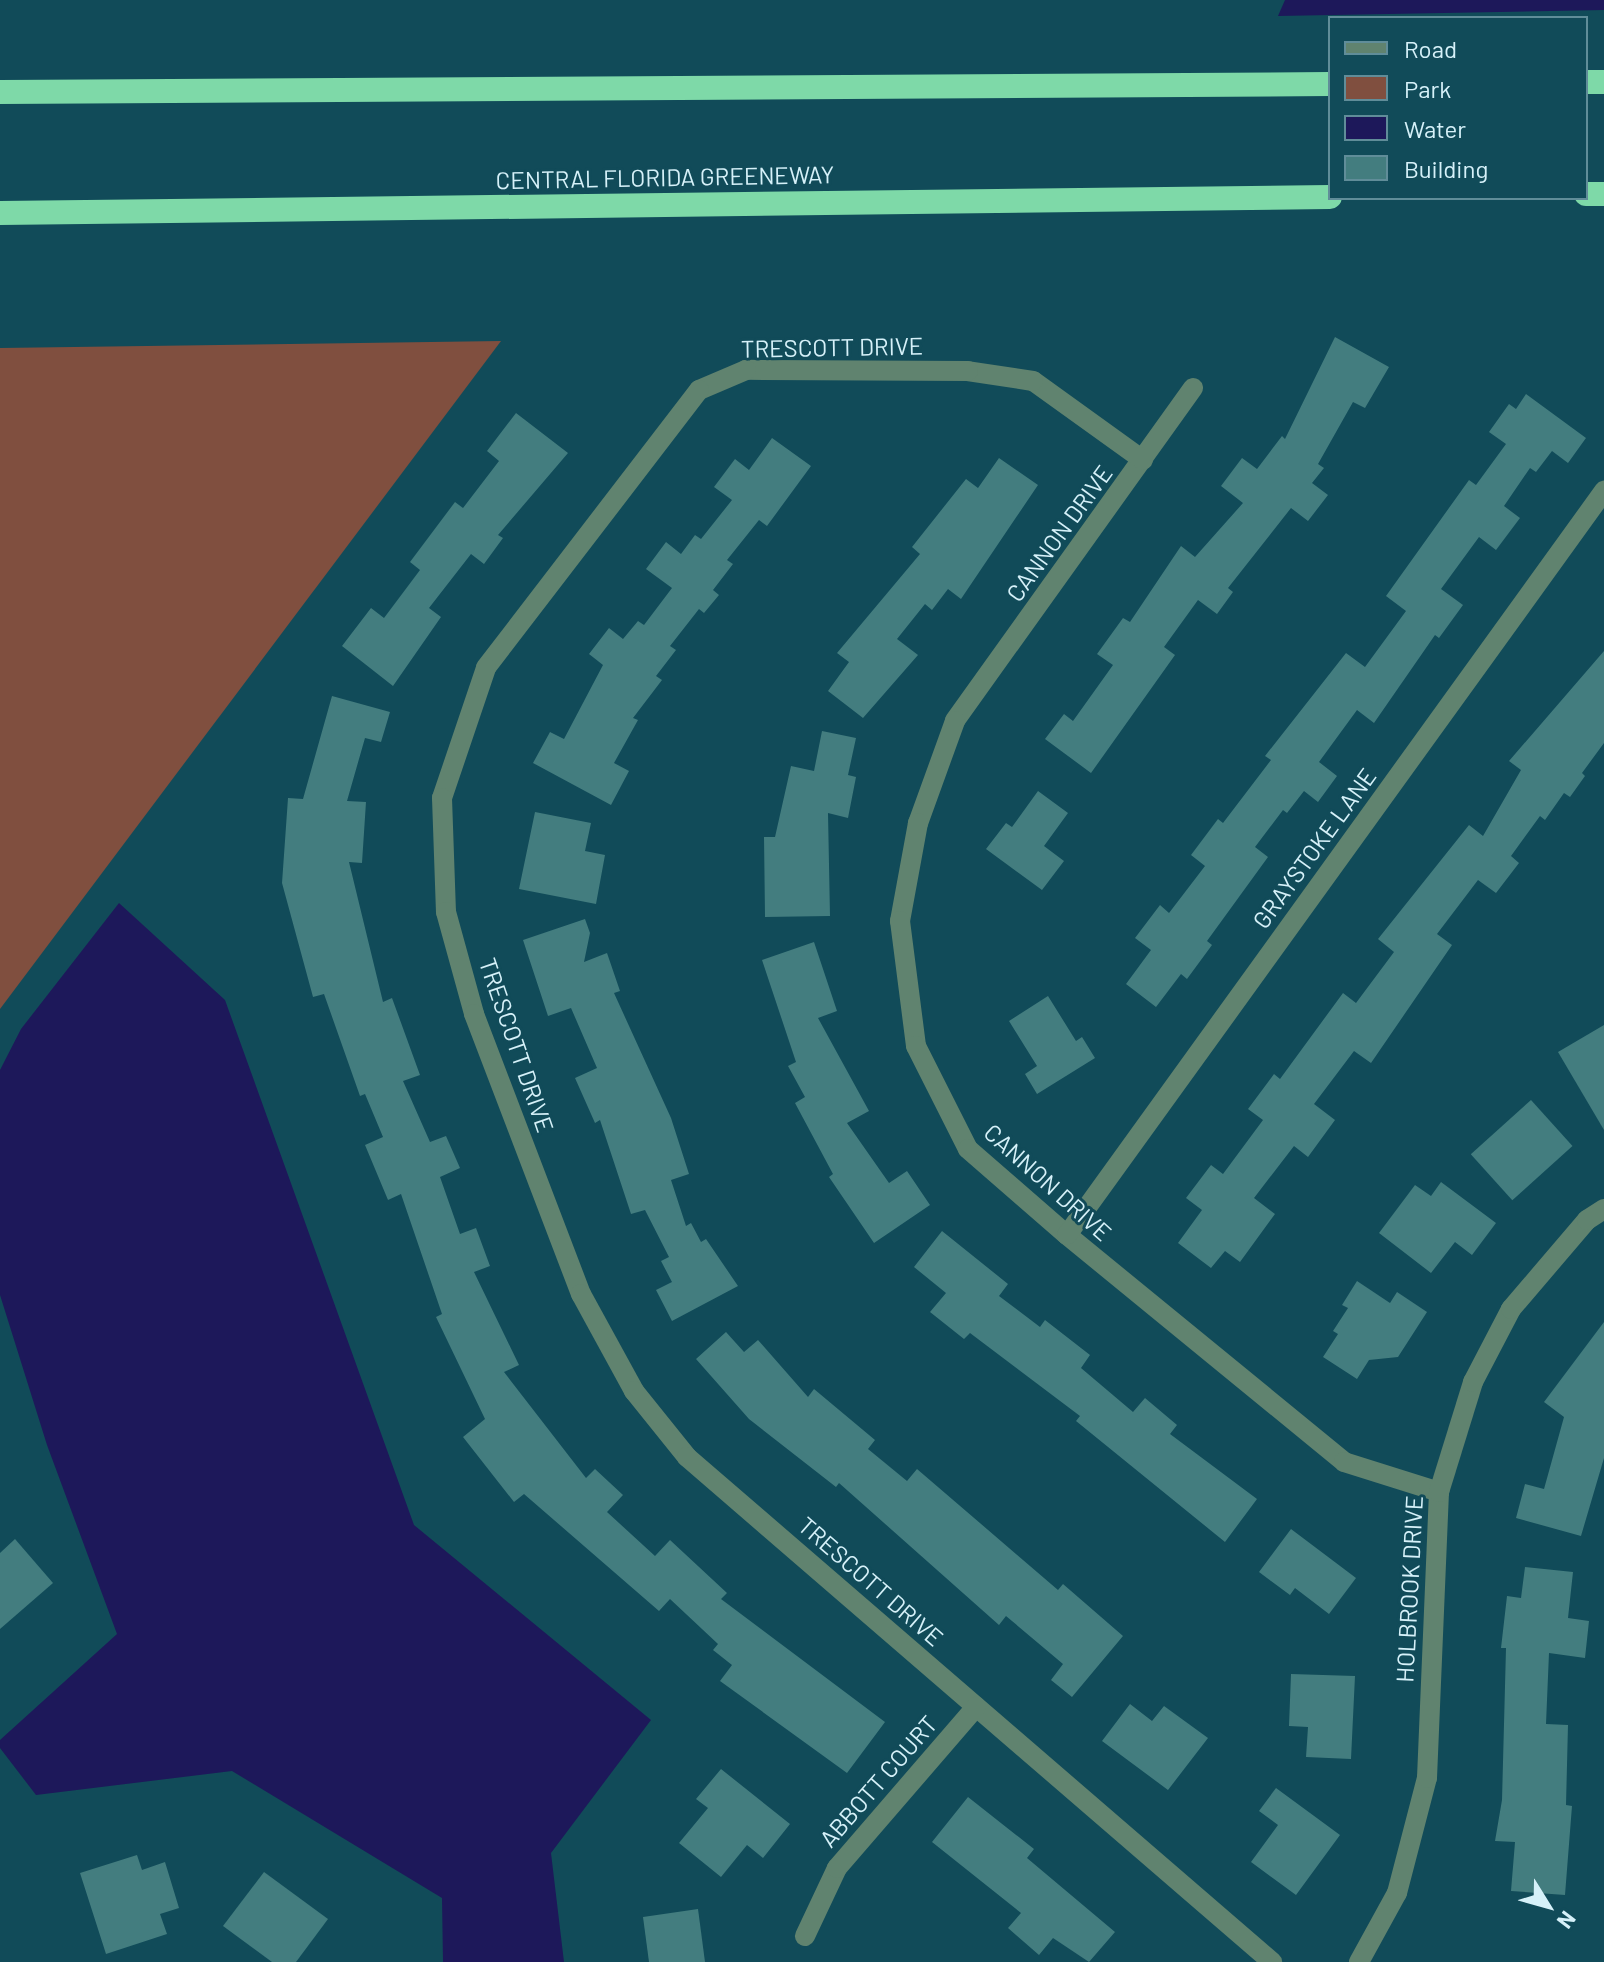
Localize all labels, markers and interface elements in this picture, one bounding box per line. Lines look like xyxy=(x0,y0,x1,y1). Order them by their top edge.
legend xyxy=(1328,16,1588,200)
text: Road xyxy=(1404,34,1457,63)
text: Park xyxy=(1404,74,1451,103)
text: Water xyxy=(1404,114,1466,143)
text: Building xyxy=(1404,154,1488,183)
street label: CENTRAL FLORIDA GREENEWAY xyxy=(495,160,835,194)
street label: TRESCOTT DRIVE xyxy=(741,331,923,363)
street label: CANNON DRIVE xyxy=(1000,459,1118,607)
street label: GRAYSTOKE LANE xyxy=(1246,762,1382,934)
street label: TRESCOTT DRIVE xyxy=(474,954,560,1136)
street label: CANNON DRIVE xyxy=(978,1117,1118,1247)
street label: HOLBROOK DRIVE xyxy=(1390,1495,1428,1683)
street label: TRESCOTT DRIVE xyxy=(793,1510,949,1652)
street label: ABBOTT COURT xyxy=(813,1709,943,1853)
north arrow xyxy=(1508,1866,1588,1946)
text: N xyxy=(1552,1907,1582,1934)

